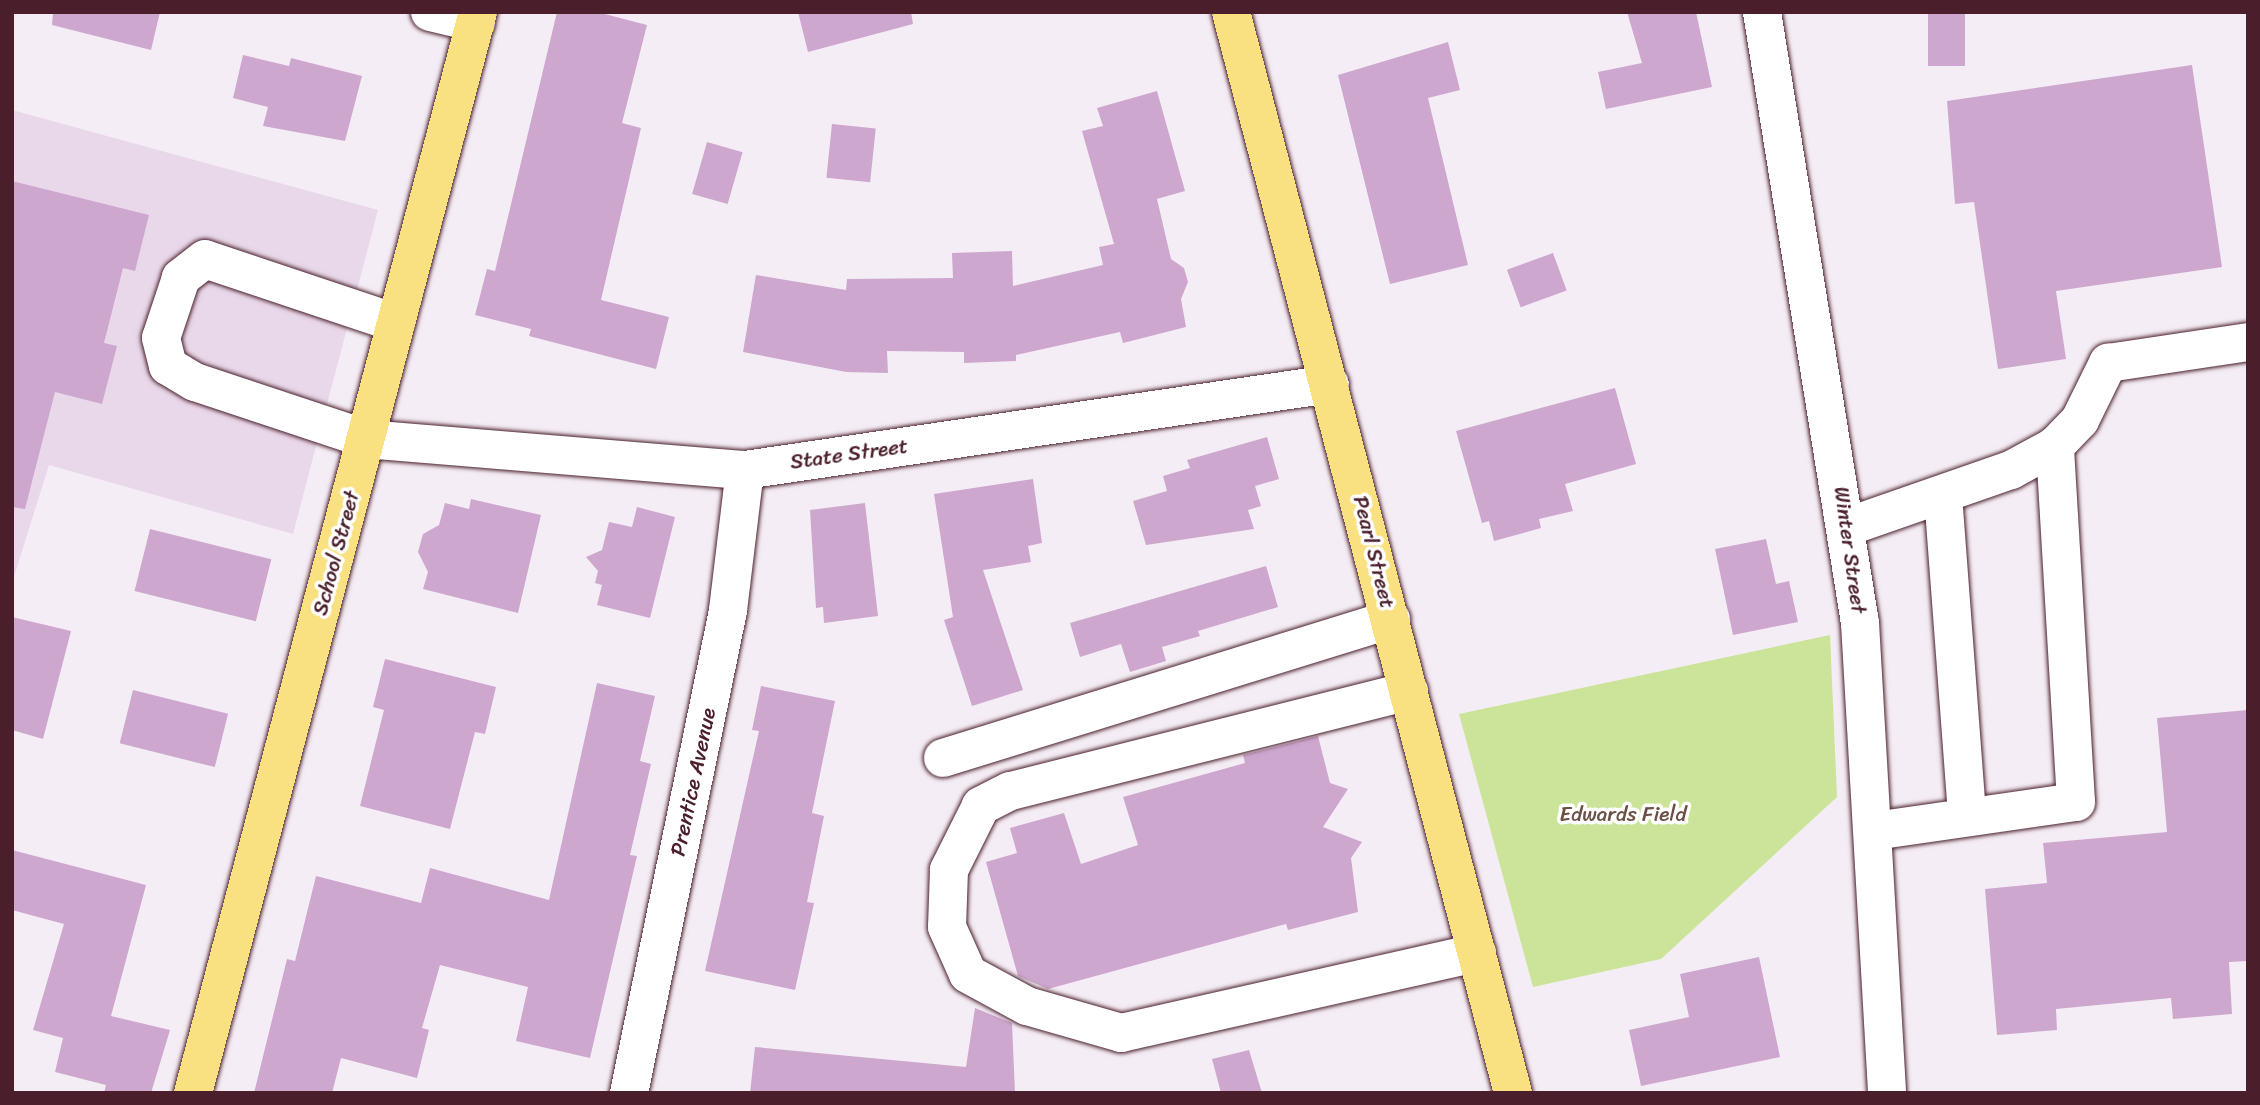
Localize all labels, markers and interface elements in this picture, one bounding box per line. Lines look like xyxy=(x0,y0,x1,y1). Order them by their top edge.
street label: State Street xyxy=(788,433,910,475)
street label: Winter Street xyxy=(1829,485,1871,615)
street label: School Street xyxy=(307,488,365,618)
street label: Pearl Street xyxy=(1348,493,1400,611)
street label: Prentice Avenue xyxy=(665,706,721,858)
park label: Edwards Field xyxy=(1559,801,1687,827)

